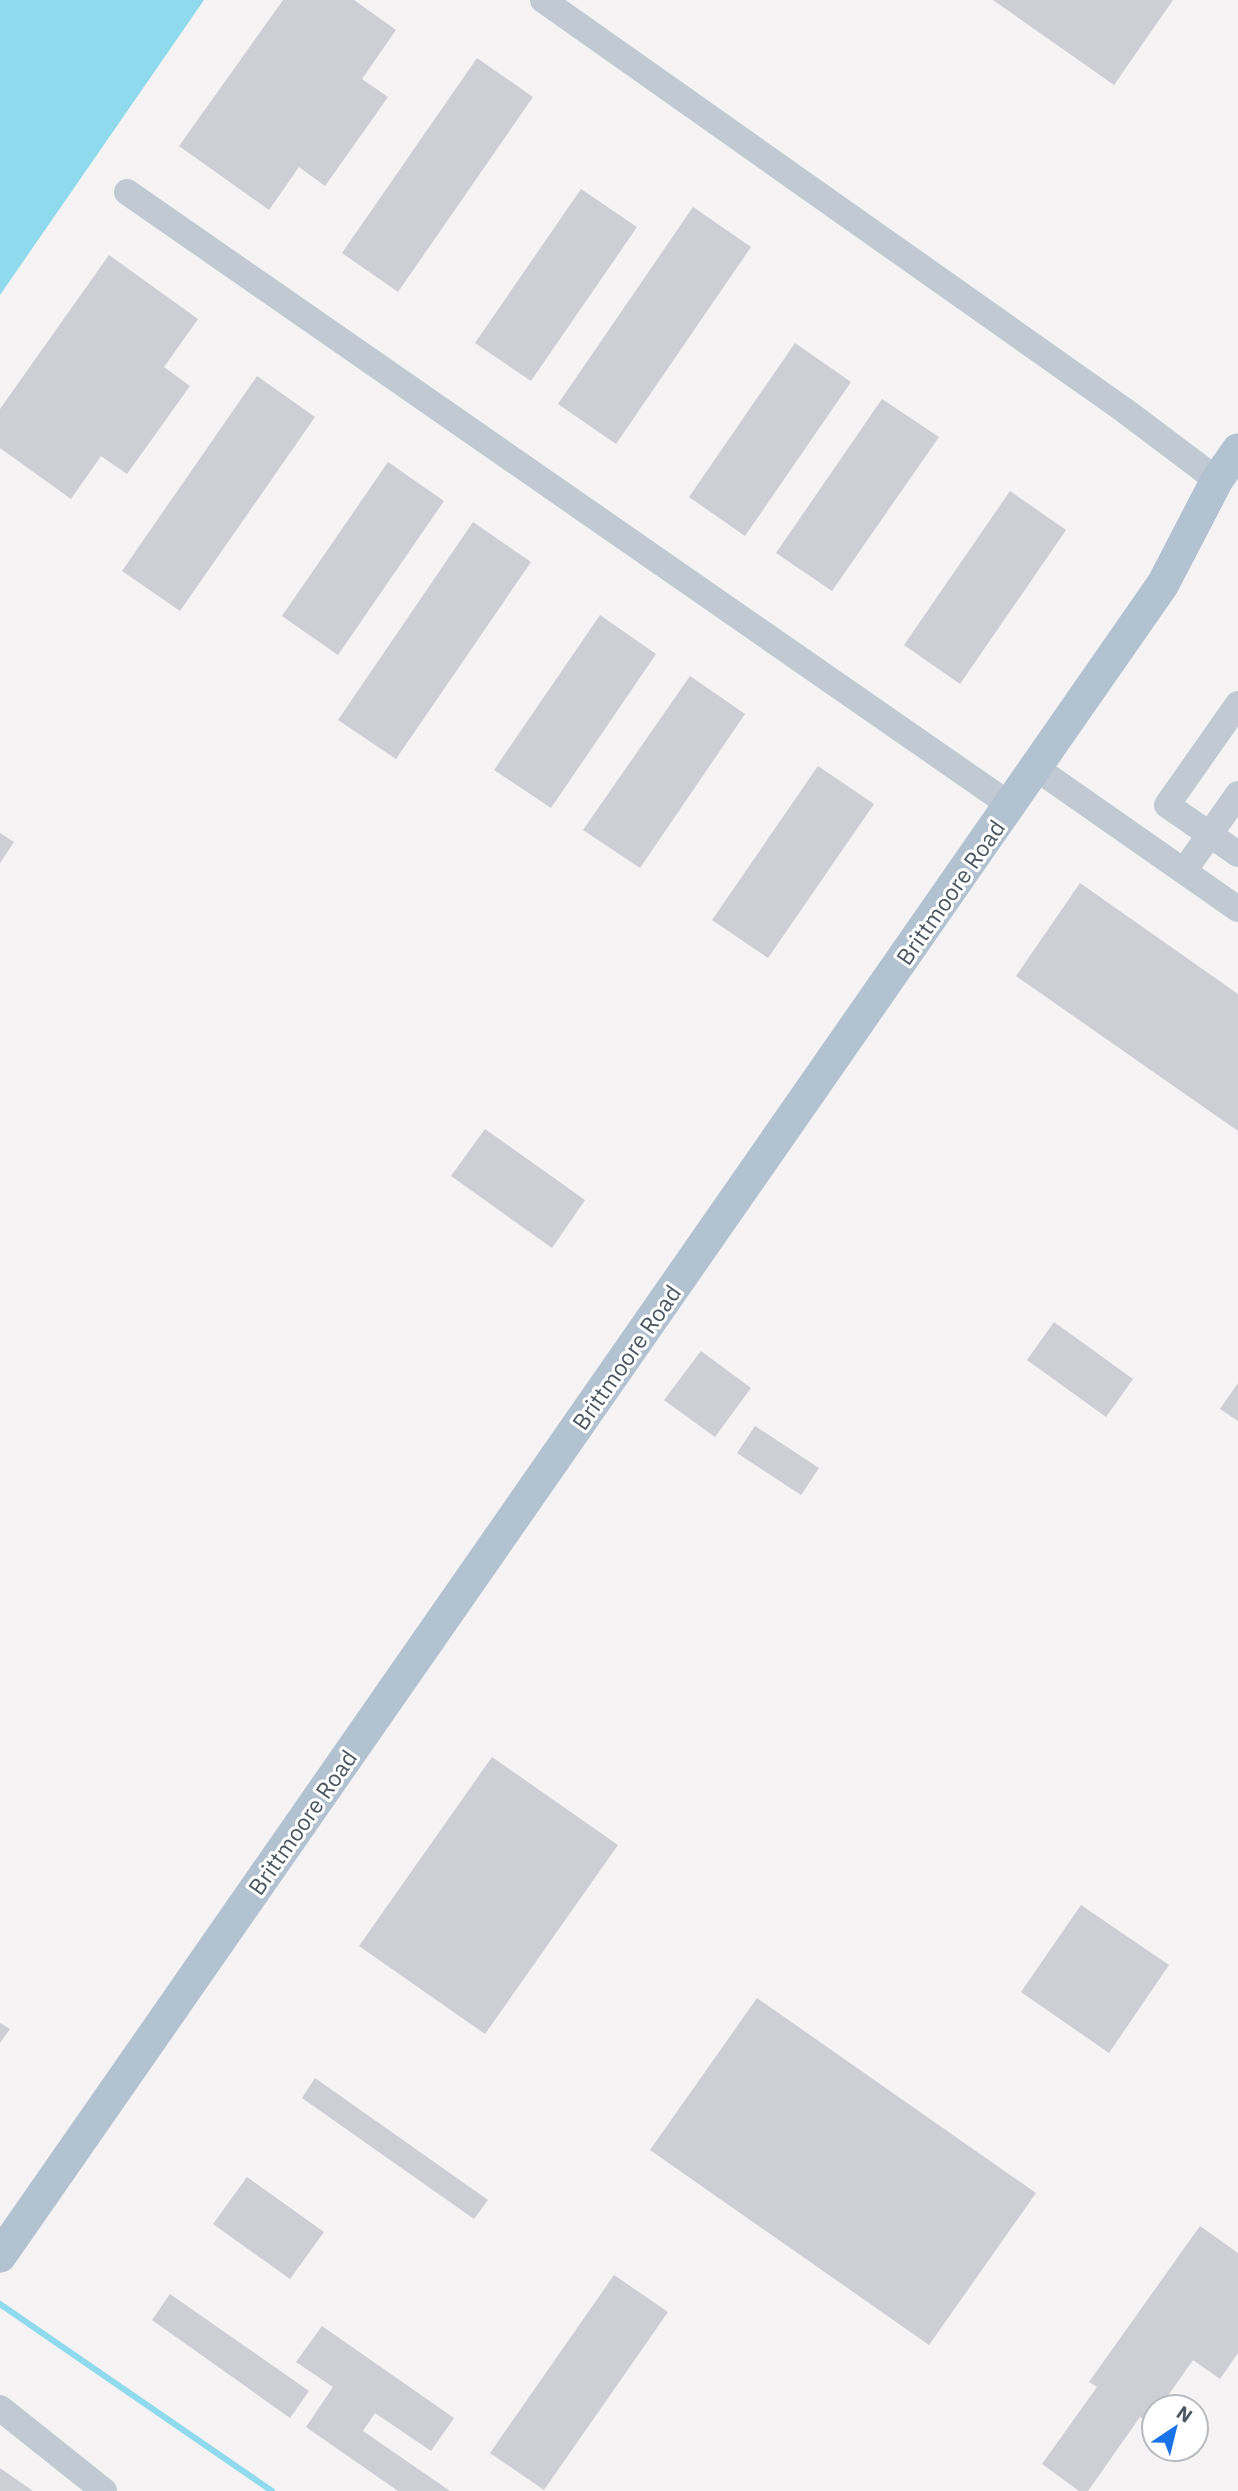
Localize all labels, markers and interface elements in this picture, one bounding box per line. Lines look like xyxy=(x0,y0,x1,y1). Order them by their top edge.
street label: Brittmoore Road xyxy=(889,814,1011,970)
street label: Brittmoore Road xyxy=(565,1279,687,1435)
street label: Brittmoore Road xyxy=(241,1744,363,1900)
north arrow xyxy=(1140,2393,1210,2463)
text: N xyxy=(1172,2400,1197,2428)

